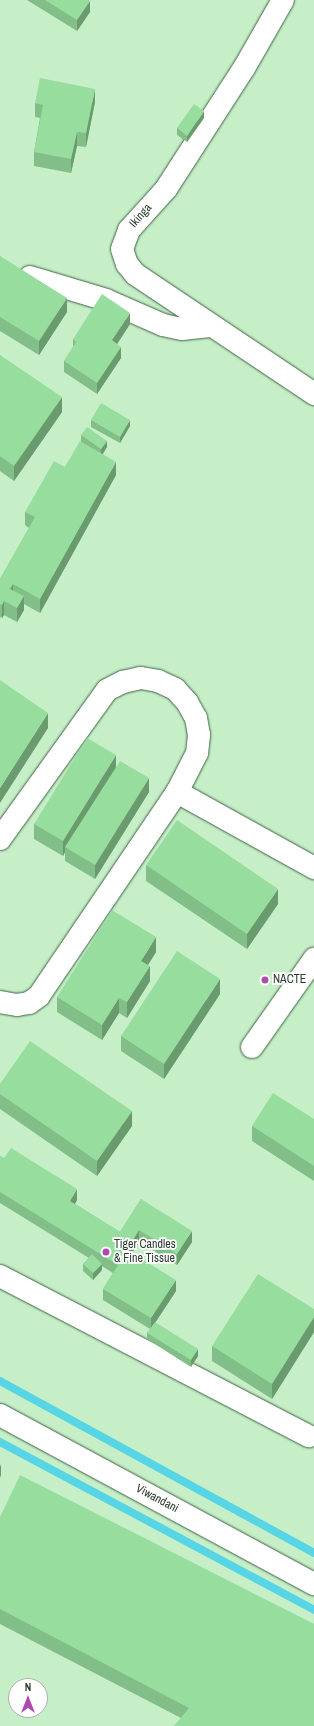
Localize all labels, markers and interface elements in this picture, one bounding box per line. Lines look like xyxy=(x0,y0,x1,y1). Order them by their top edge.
street label: Ikinga xyxy=(127,201,155,231)
place label: NACTE xyxy=(273,973,306,987)
marker: NACTE xyxy=(260,975,270,985)
place label: Tiger Candles & Fine Tissue xyxy=(114,1238,176,1266)
marker: Tiger Candles & Fine Tissue xyxy=(101,1247,111,1257)
street label: Viwandani xyxy=(133,1482,181,1516)
north arrow xyxy=(8,1678,48,1718)
text: N xyxy=(25,1680,31,1694)

